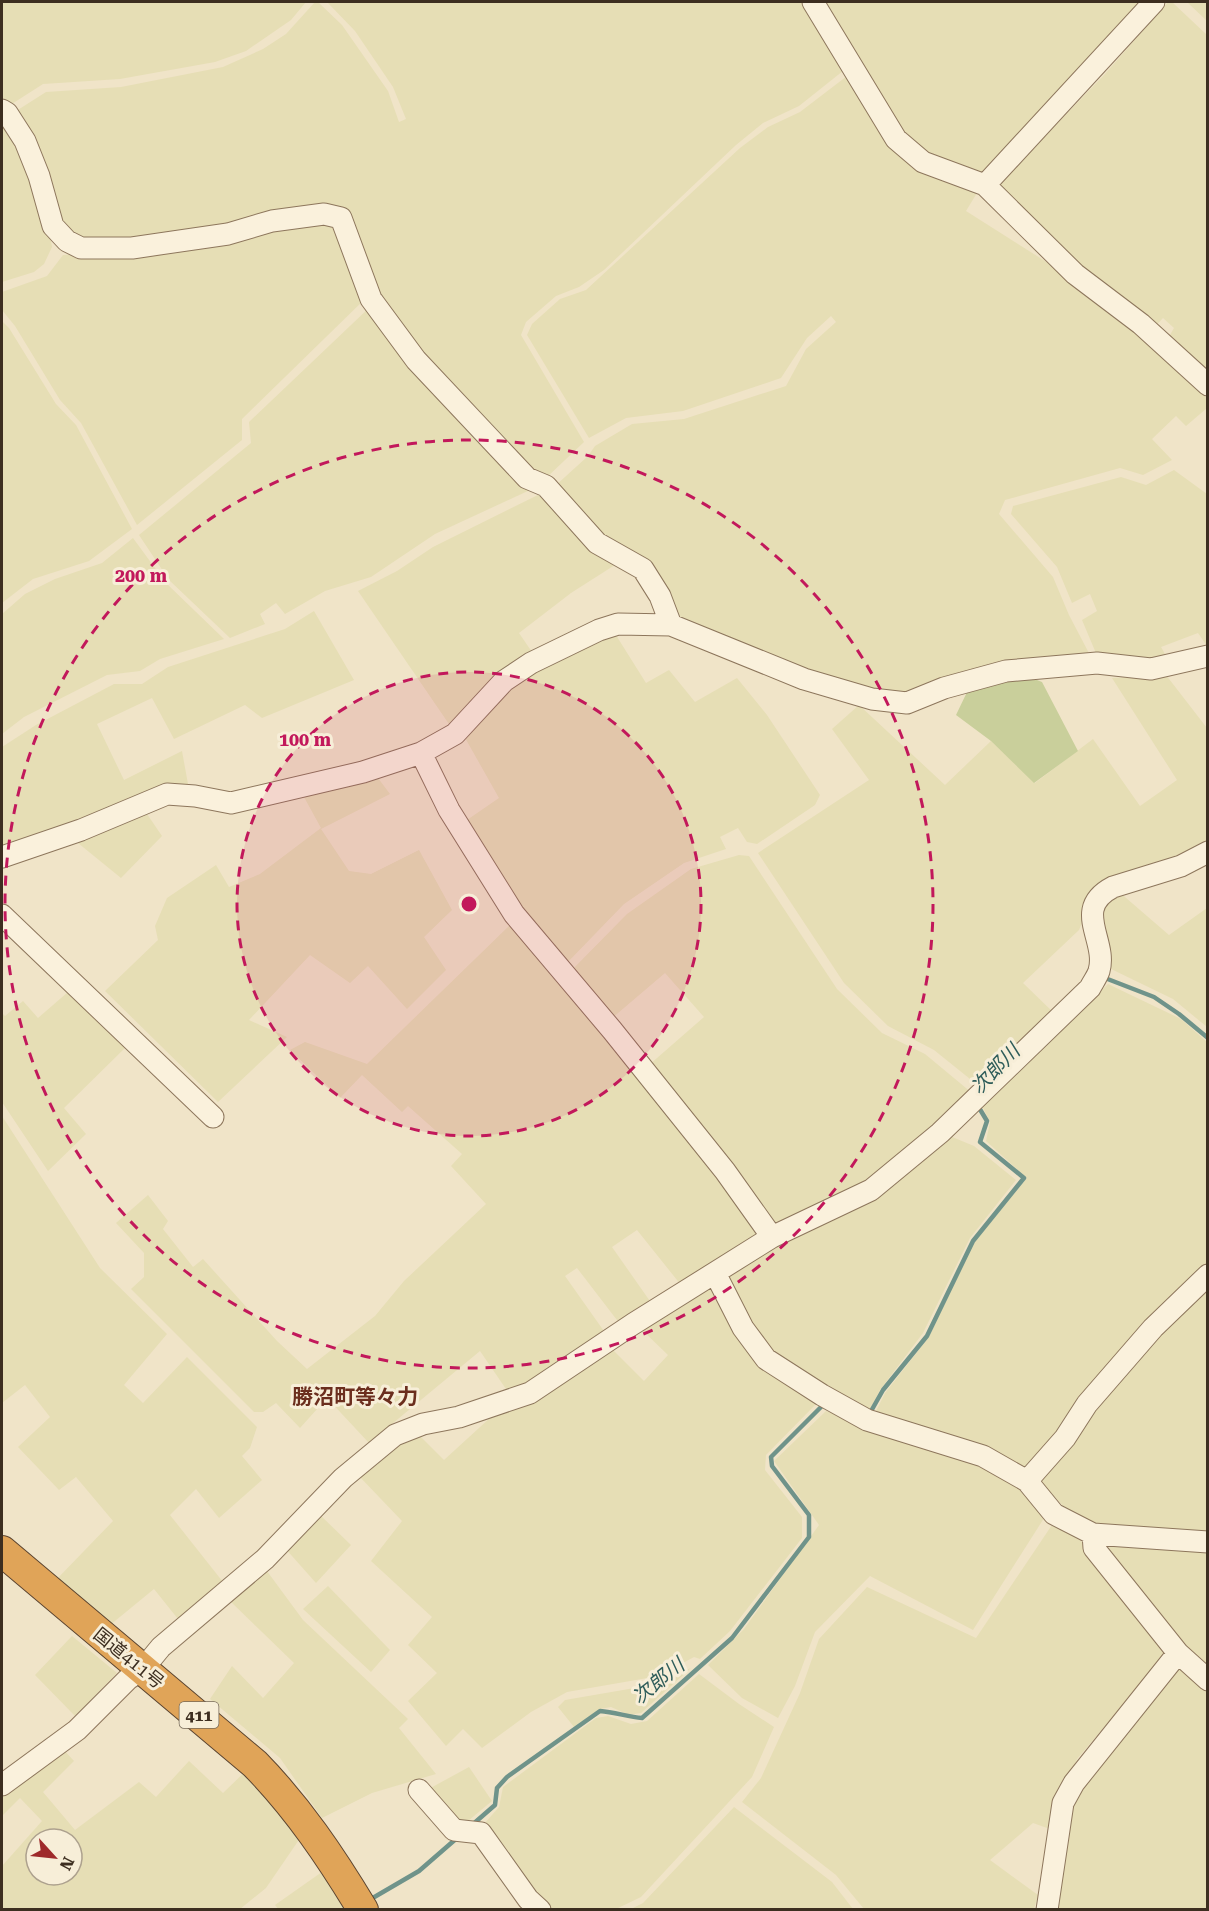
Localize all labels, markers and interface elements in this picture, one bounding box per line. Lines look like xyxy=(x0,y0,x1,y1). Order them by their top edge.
text: 200 m xyxy=(115,565,168,586)
text: 100 m xyxy=(279,729,332,750)
centre of rings xyxy=(459,894,479,914)
water label: 次郎川 xyxy=(966,1038,1026,1099)
district label: 勝沼町等々力 xyxy=(292,1385,418,1409)
street label: 国道411号 xyxy=(90,1623,168,1693)
water label: 次郎川 xyxy=(627,1652,690,1709)
road number: 411 xyxy=(180,1702,218,1728)
north arrow xyxy=(24,1827,84,1887)
text: N xyxy=(56,1854,78,1873)

